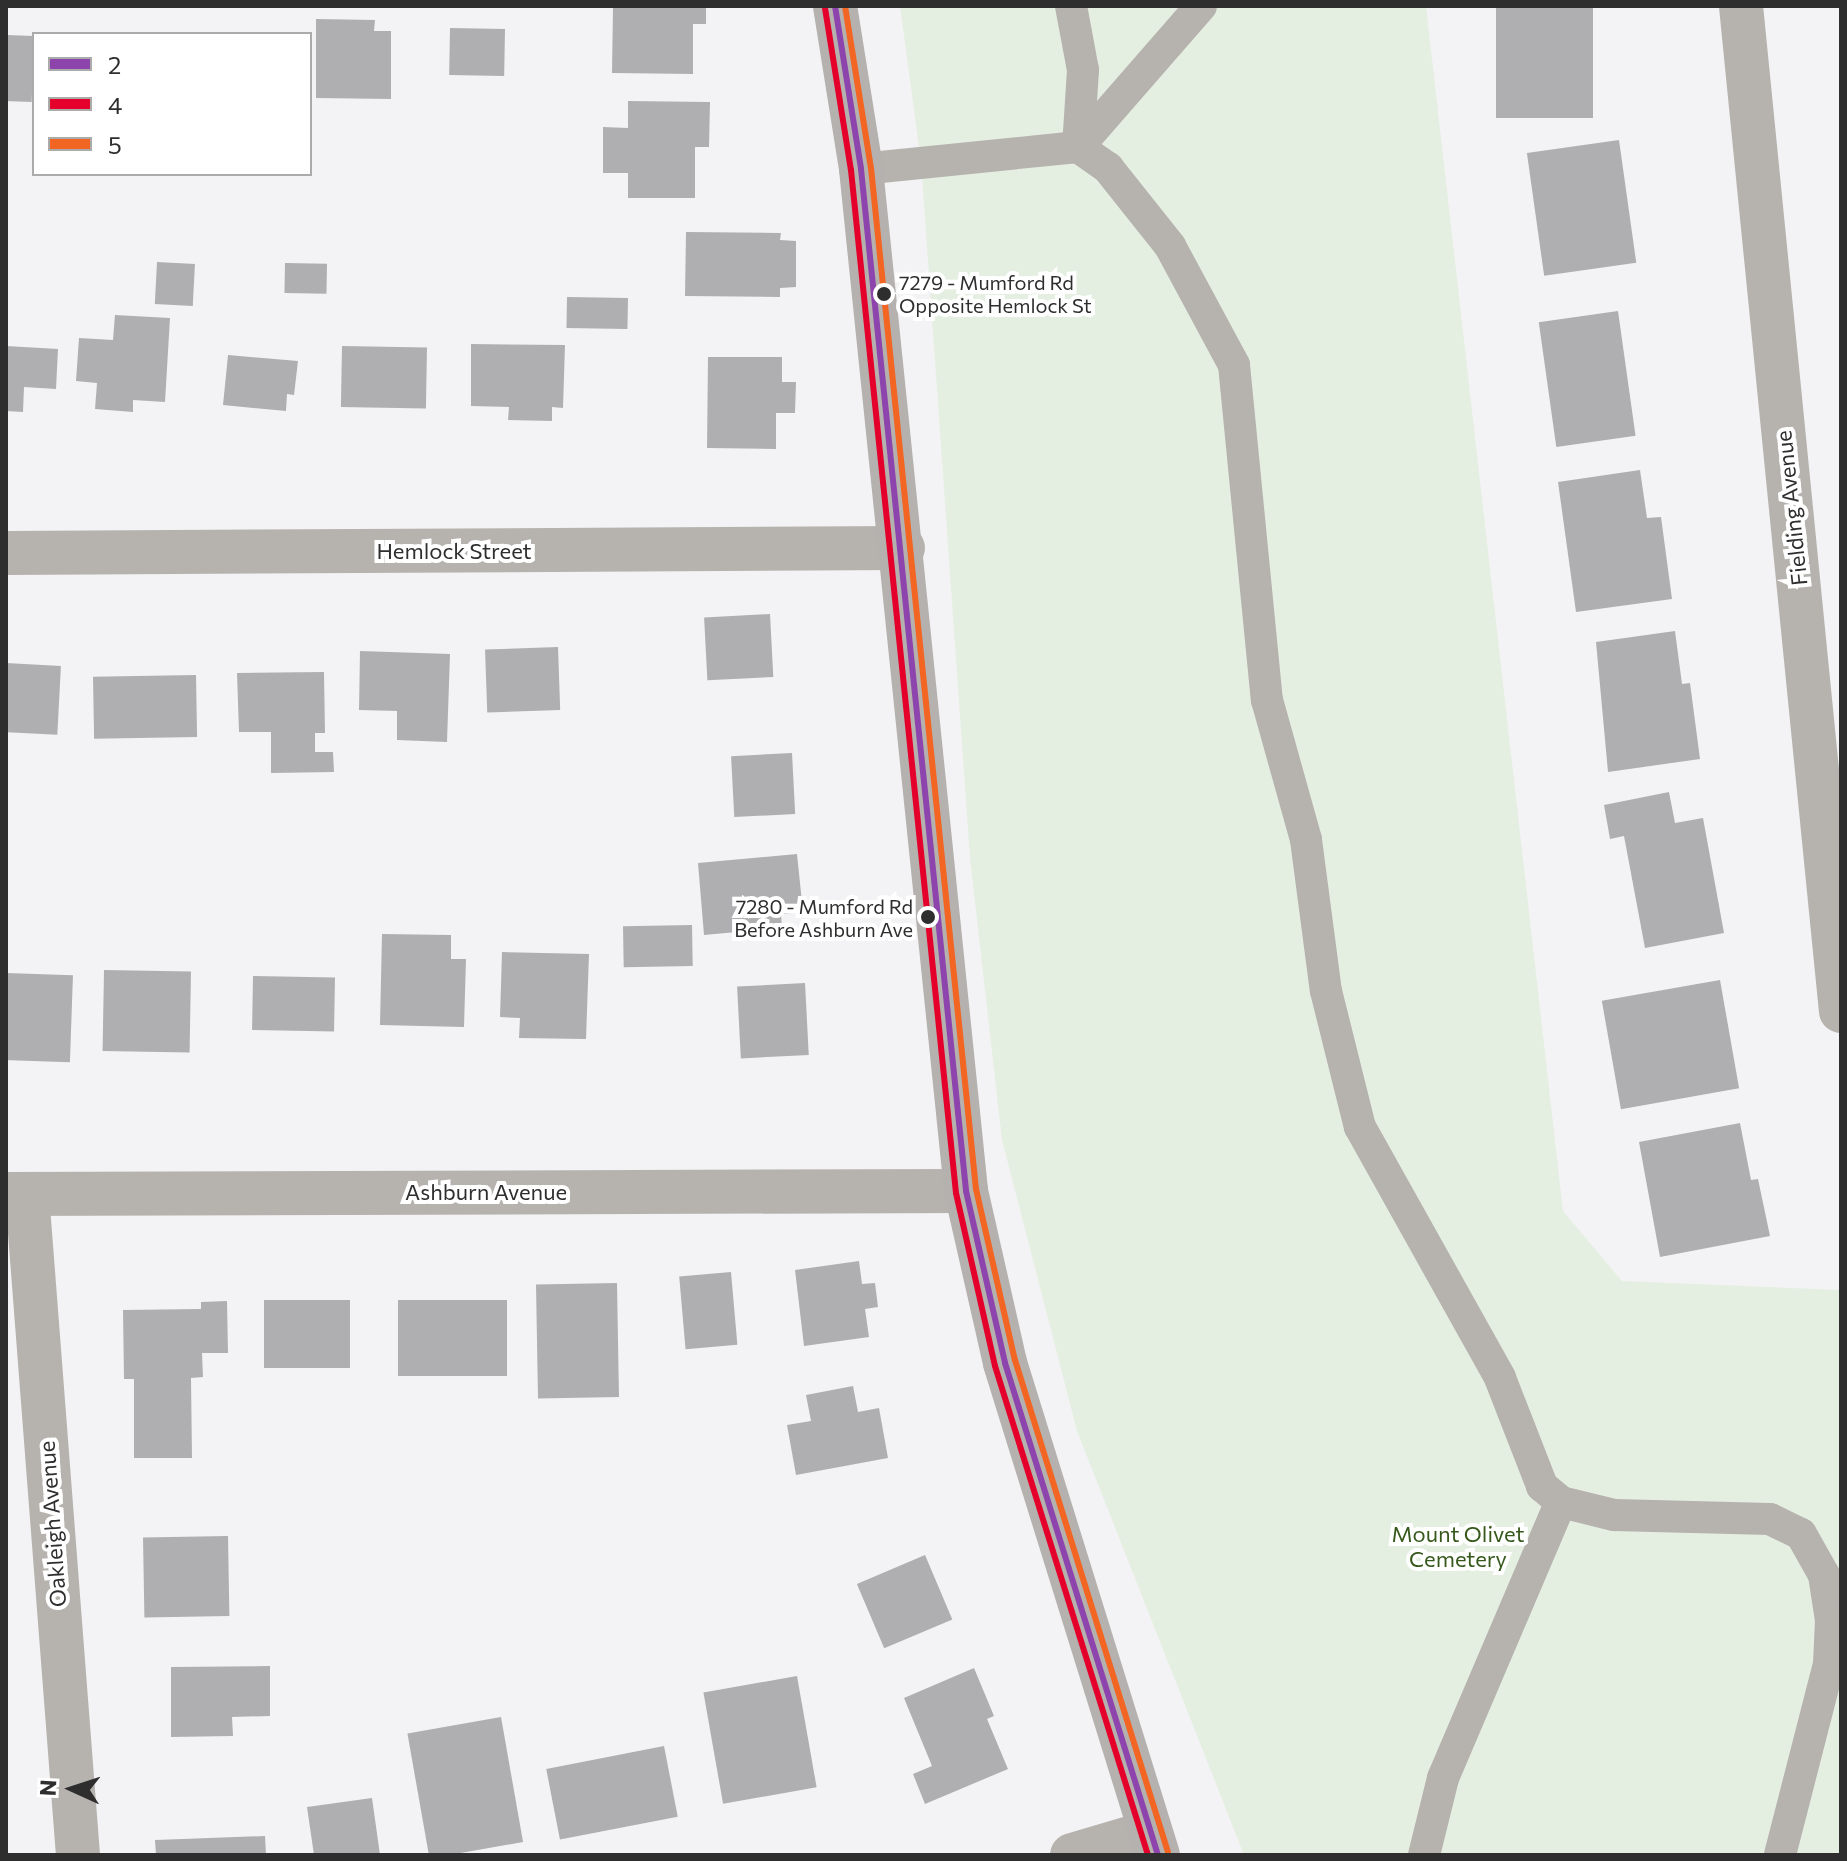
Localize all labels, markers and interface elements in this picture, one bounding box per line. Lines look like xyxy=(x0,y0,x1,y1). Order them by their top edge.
legend xyxy=(32,32,312,176)
text: 2 xyxy=(108,50,121,79)
text: 4 xyxy=(108,90,122,119)
text: 5 xyxy=(108,130,122,159)
place label: 7279 - Mumford Rd Opposite Hemlock St xyxy=(899,270,1092,317)
marker: 7279 - Mumford Rd Opposite Hemlock St xyxy=(876,286,892,302)
street label: Fielding Avenue xyxy=(1770,429,1812,587)
street label: Hemlock Street xyxy=(376,538,532,564)
place label: 7280 - Mumford Rd Before Ashburn Ave xyxy=(734,894,913,941)
marker: 7280 - Mumford Rd Before Ashburn Ave xyxy=(920,909,936,925)
street label: Ashburn Avenue xyxy=(405,1179,567,1205)
street label: Oakleigh Avenue xyxy=(33,1440,71,1608)
park label: Mount Olivet Cemetery xyxy=(1392,1520,1524,1572)
north arrow xyxy=(32,1749,112,1829)
text: N xyxy=(34,1779,61,1797)

